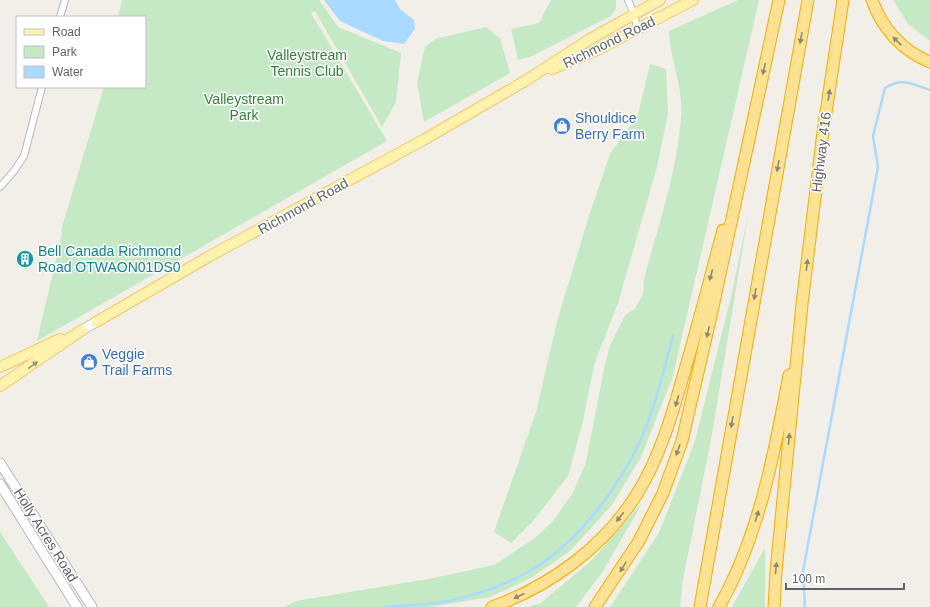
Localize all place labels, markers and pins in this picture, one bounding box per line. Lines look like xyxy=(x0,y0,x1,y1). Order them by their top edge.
place label: Shouldice Berry Farm xyxy=(575,110,645,142)
shop icon: Shouldice Berry Farm xyxy=(552,116,572,136)
place label: Bell Canada Richmond Road OTWAON01DS0 xyxy=(38,243,181,275)
building icon: Bell Canada Richmond Road OTWAON01DS0 xyxy=(15,249,35,269)
place label: Veggie Trail Farms xyxy=(102,346,172,378)
shop icon: Veggie Trail Farms xyxy=(79,352,99,372)

